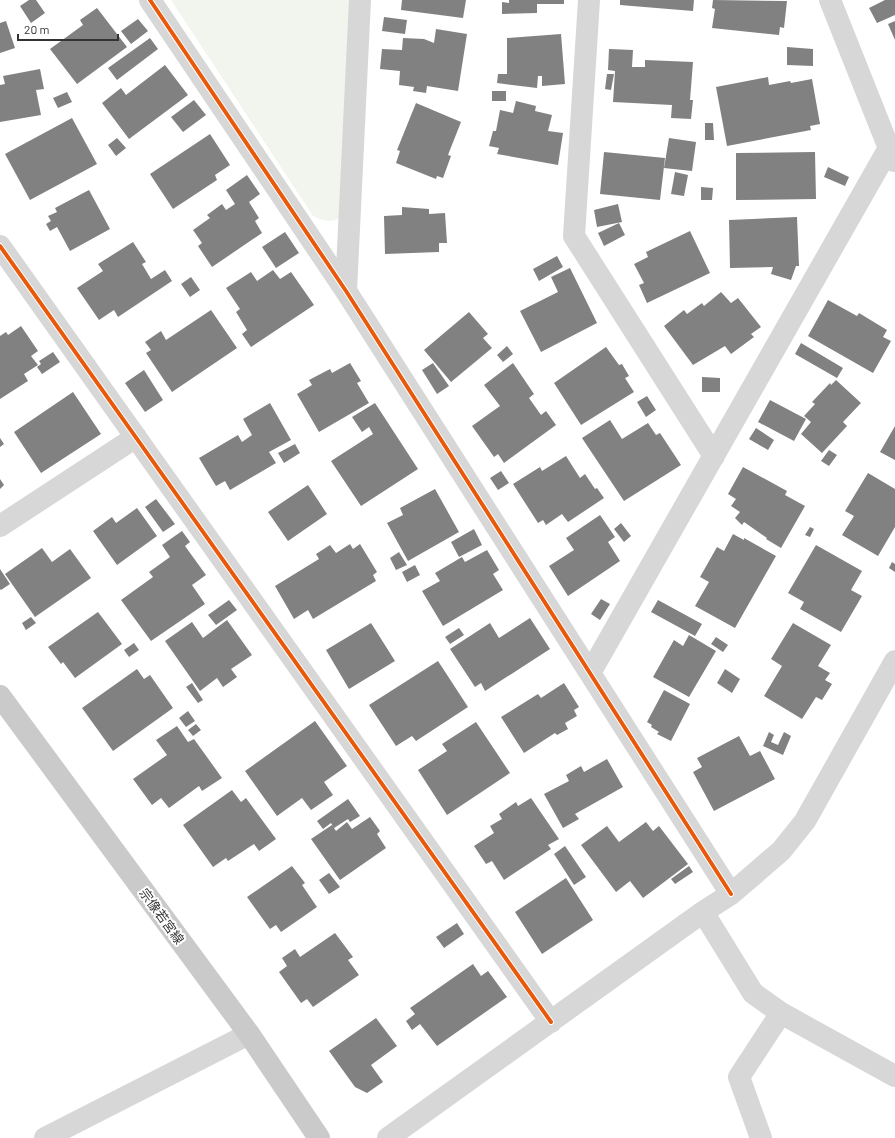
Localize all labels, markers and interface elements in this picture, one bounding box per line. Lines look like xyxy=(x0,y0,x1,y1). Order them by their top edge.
scale bar xyxy=(18,16,118,42)
text: 20 m xyxy=(24,22,50,36)
street label: 宗像若宮線 xyxy=(136,885,188,947)

